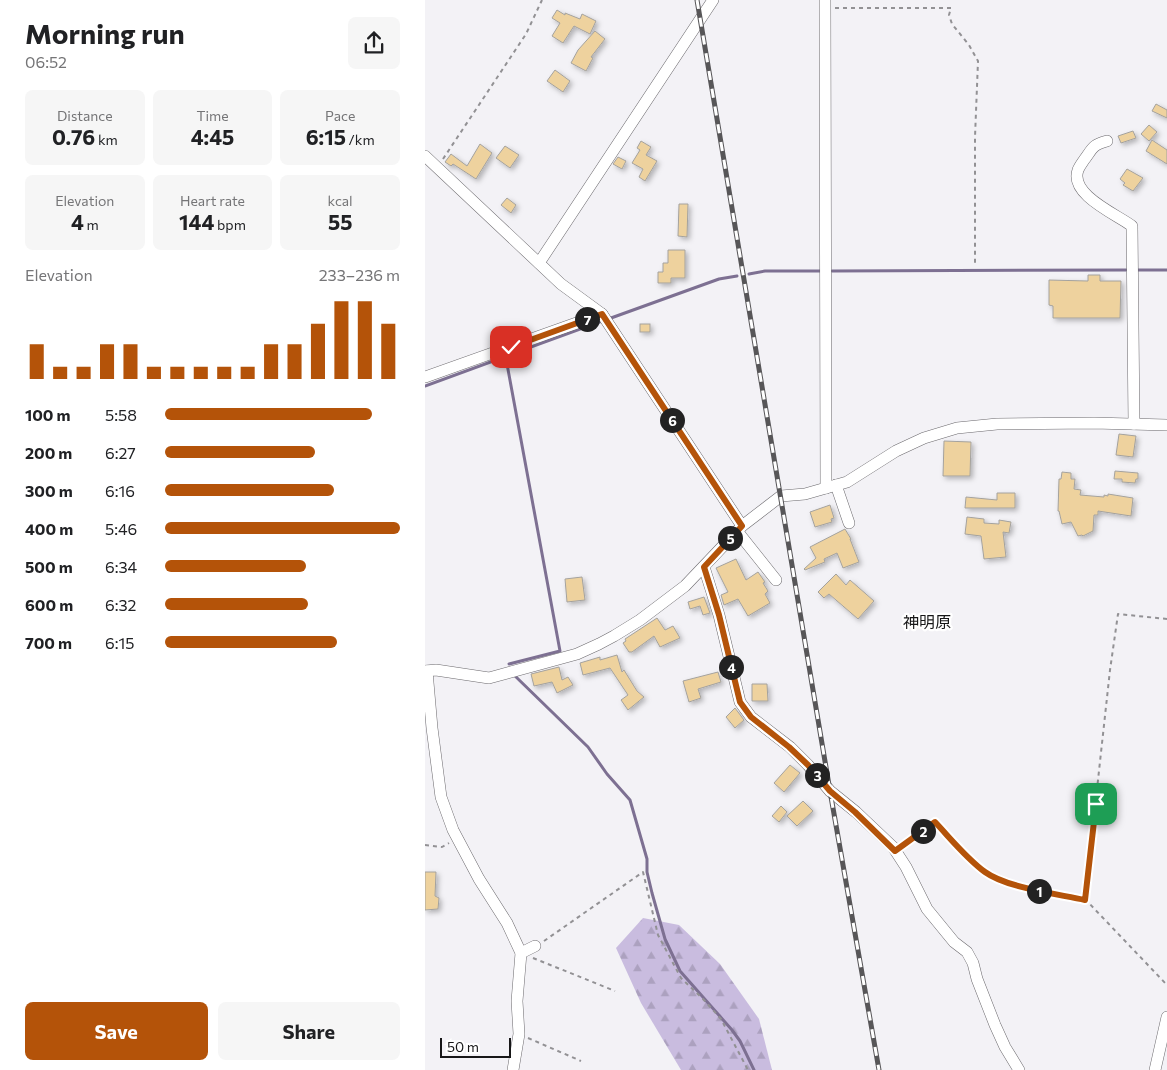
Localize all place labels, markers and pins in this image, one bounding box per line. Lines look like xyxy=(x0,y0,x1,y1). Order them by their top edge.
pin: 7 xyxy=(575,306,599,332)
pin xyxy=(490,326,532,368)
pin: 6 xyxy=(659,408,685,432)
pin: 5 xyxy=(717,526,743,550)
pin: 4 xyxy=(719,654,743,680)
pin: 3 xyxy=(805,762,829,788)
pin xyxy=(1075,783,1117,825)
pin: 2 xyxy=(911,818,935,844)
pin: 1 xyxy=(1027,878,1051,904)

